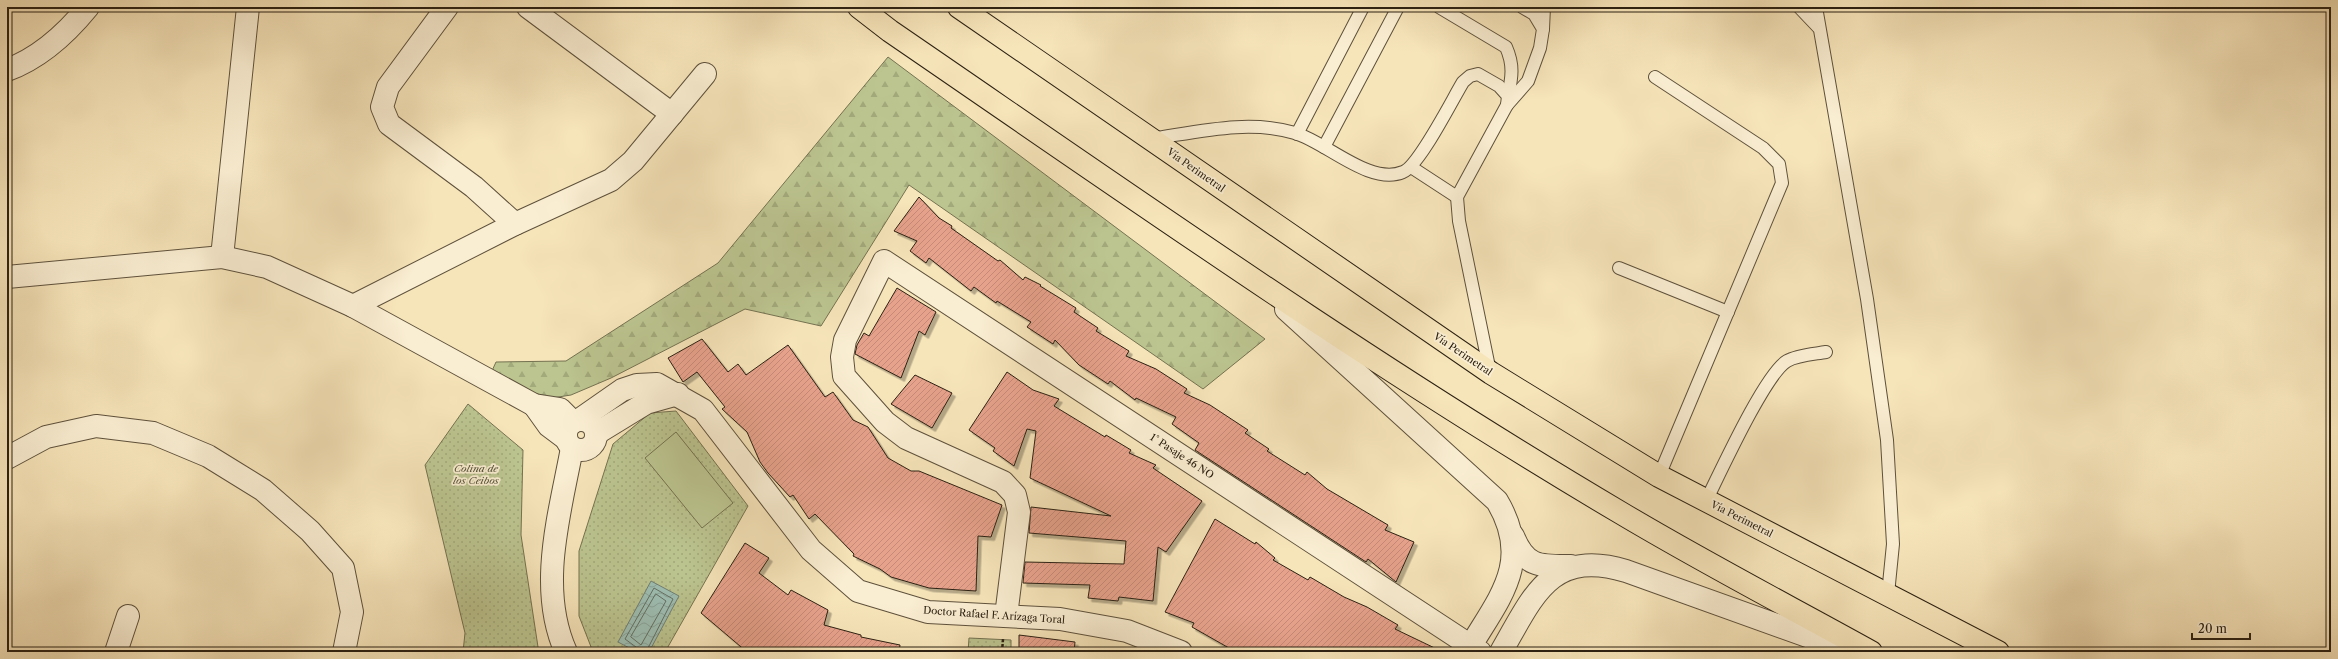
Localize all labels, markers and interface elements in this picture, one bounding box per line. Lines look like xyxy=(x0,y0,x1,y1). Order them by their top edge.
street label: Vía Perimetral xyxy=(1164,145,1228,195)
street label: Vía Perimetral xyxy=(1430,329,1495,378)
street label: 1° Pasaje 46 NO xyxy=(1148,431,1216,481)
park label: Colina de los Ceibos xyxy=(453,462,500,487)
street label: Vía Perimetral xyxy=(1708,497,1775,540)
street label: Doctor Rafael F. Arízaga Toral xyxy=(923,604,1065,626)
scale bar xyxy=(2192,615,2250,641)
text: 20 m xyxy=(2198,621,2227,636)

